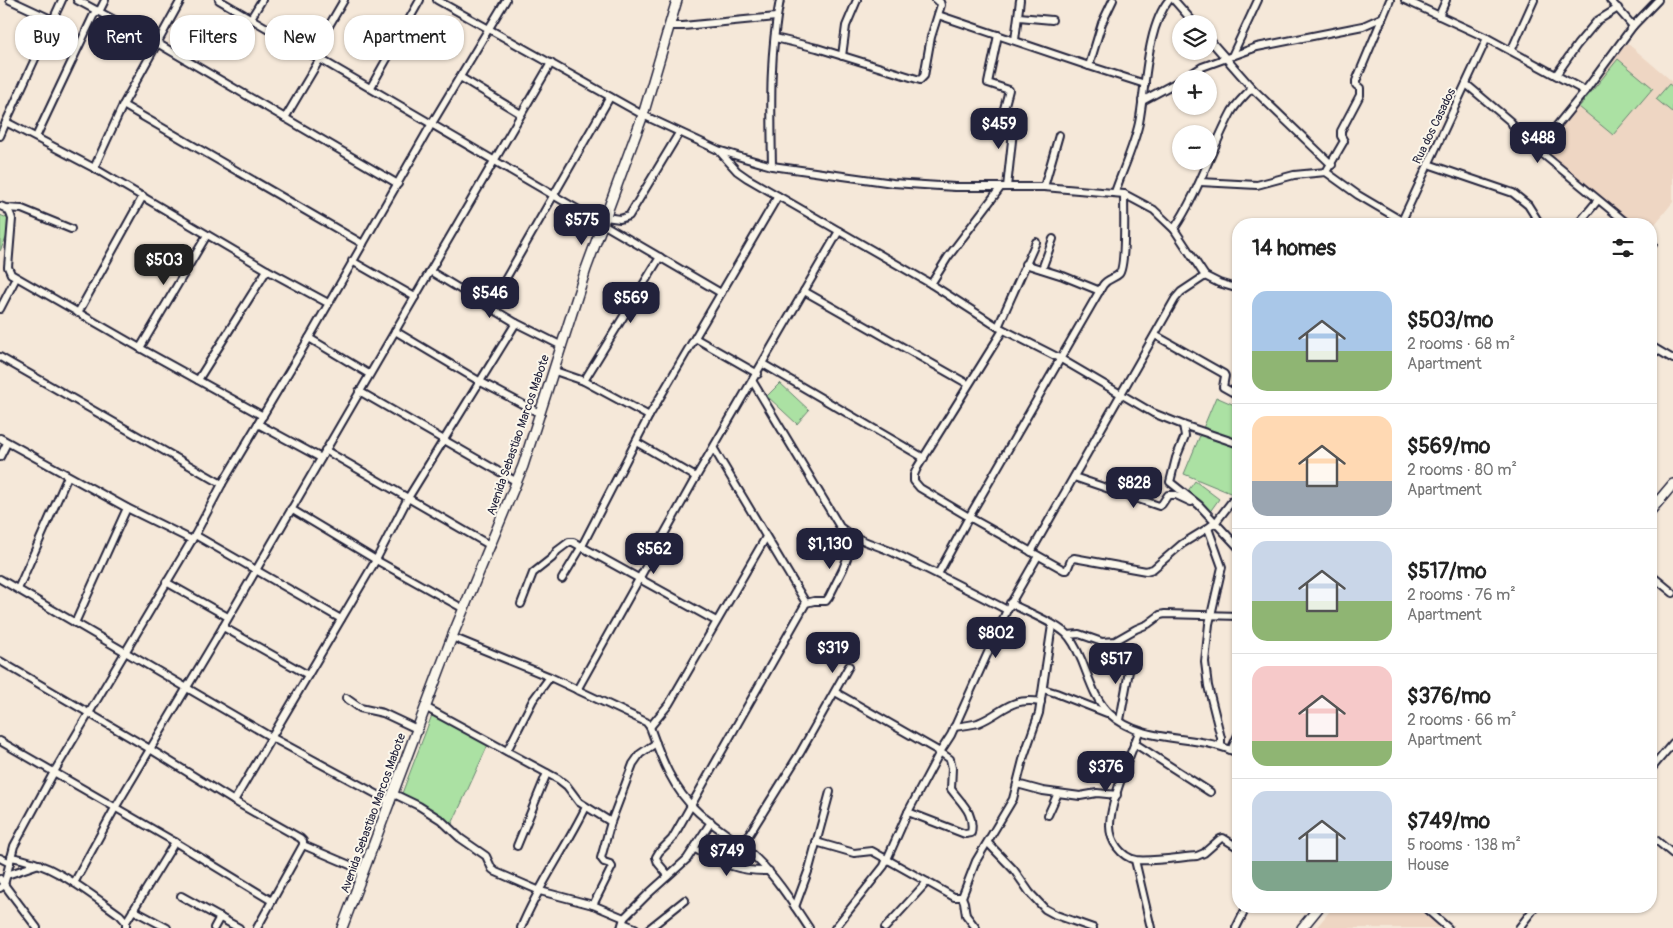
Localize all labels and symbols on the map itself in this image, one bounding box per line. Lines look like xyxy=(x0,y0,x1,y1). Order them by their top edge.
street label: Rua dos Casados xyxy=(1410,85,1460,167)
pin: $459 xyxy=(969,108,1029,150)
pin: $488 xyxy=(1508,121,1568,164)
pin: $575 xyxy=(552,204,612,246)
pin: $503 xyxy=(134,244,194,286)
pin: $546 xyxy=(460,276,520,319)
pin: $569 xyxy=(601,282,661,324)
street label: Avenida Sebastiao Marcos Mabote xyxy=(484,353,553,517)
pin: $828 xyxy=(1104,466,1164,509)
pin: $1,130 xyxy=(789,528,871,570)
pin: $562 xyxy=(624,532,684,575)
pin: $802 xyxy=(966,616,1026,659)
pin: $319 xyxy=(803,632,863,674)
pin: $517 xyxy=(1086,642,1146,685)
street label: Avenida Sebastiao Marcos Mabote xyxy=(338,731,409,895)
pin: $376 xyxy=(1076,750,1136,793)
pin: $749 xyxy=(697,834,757,877)

